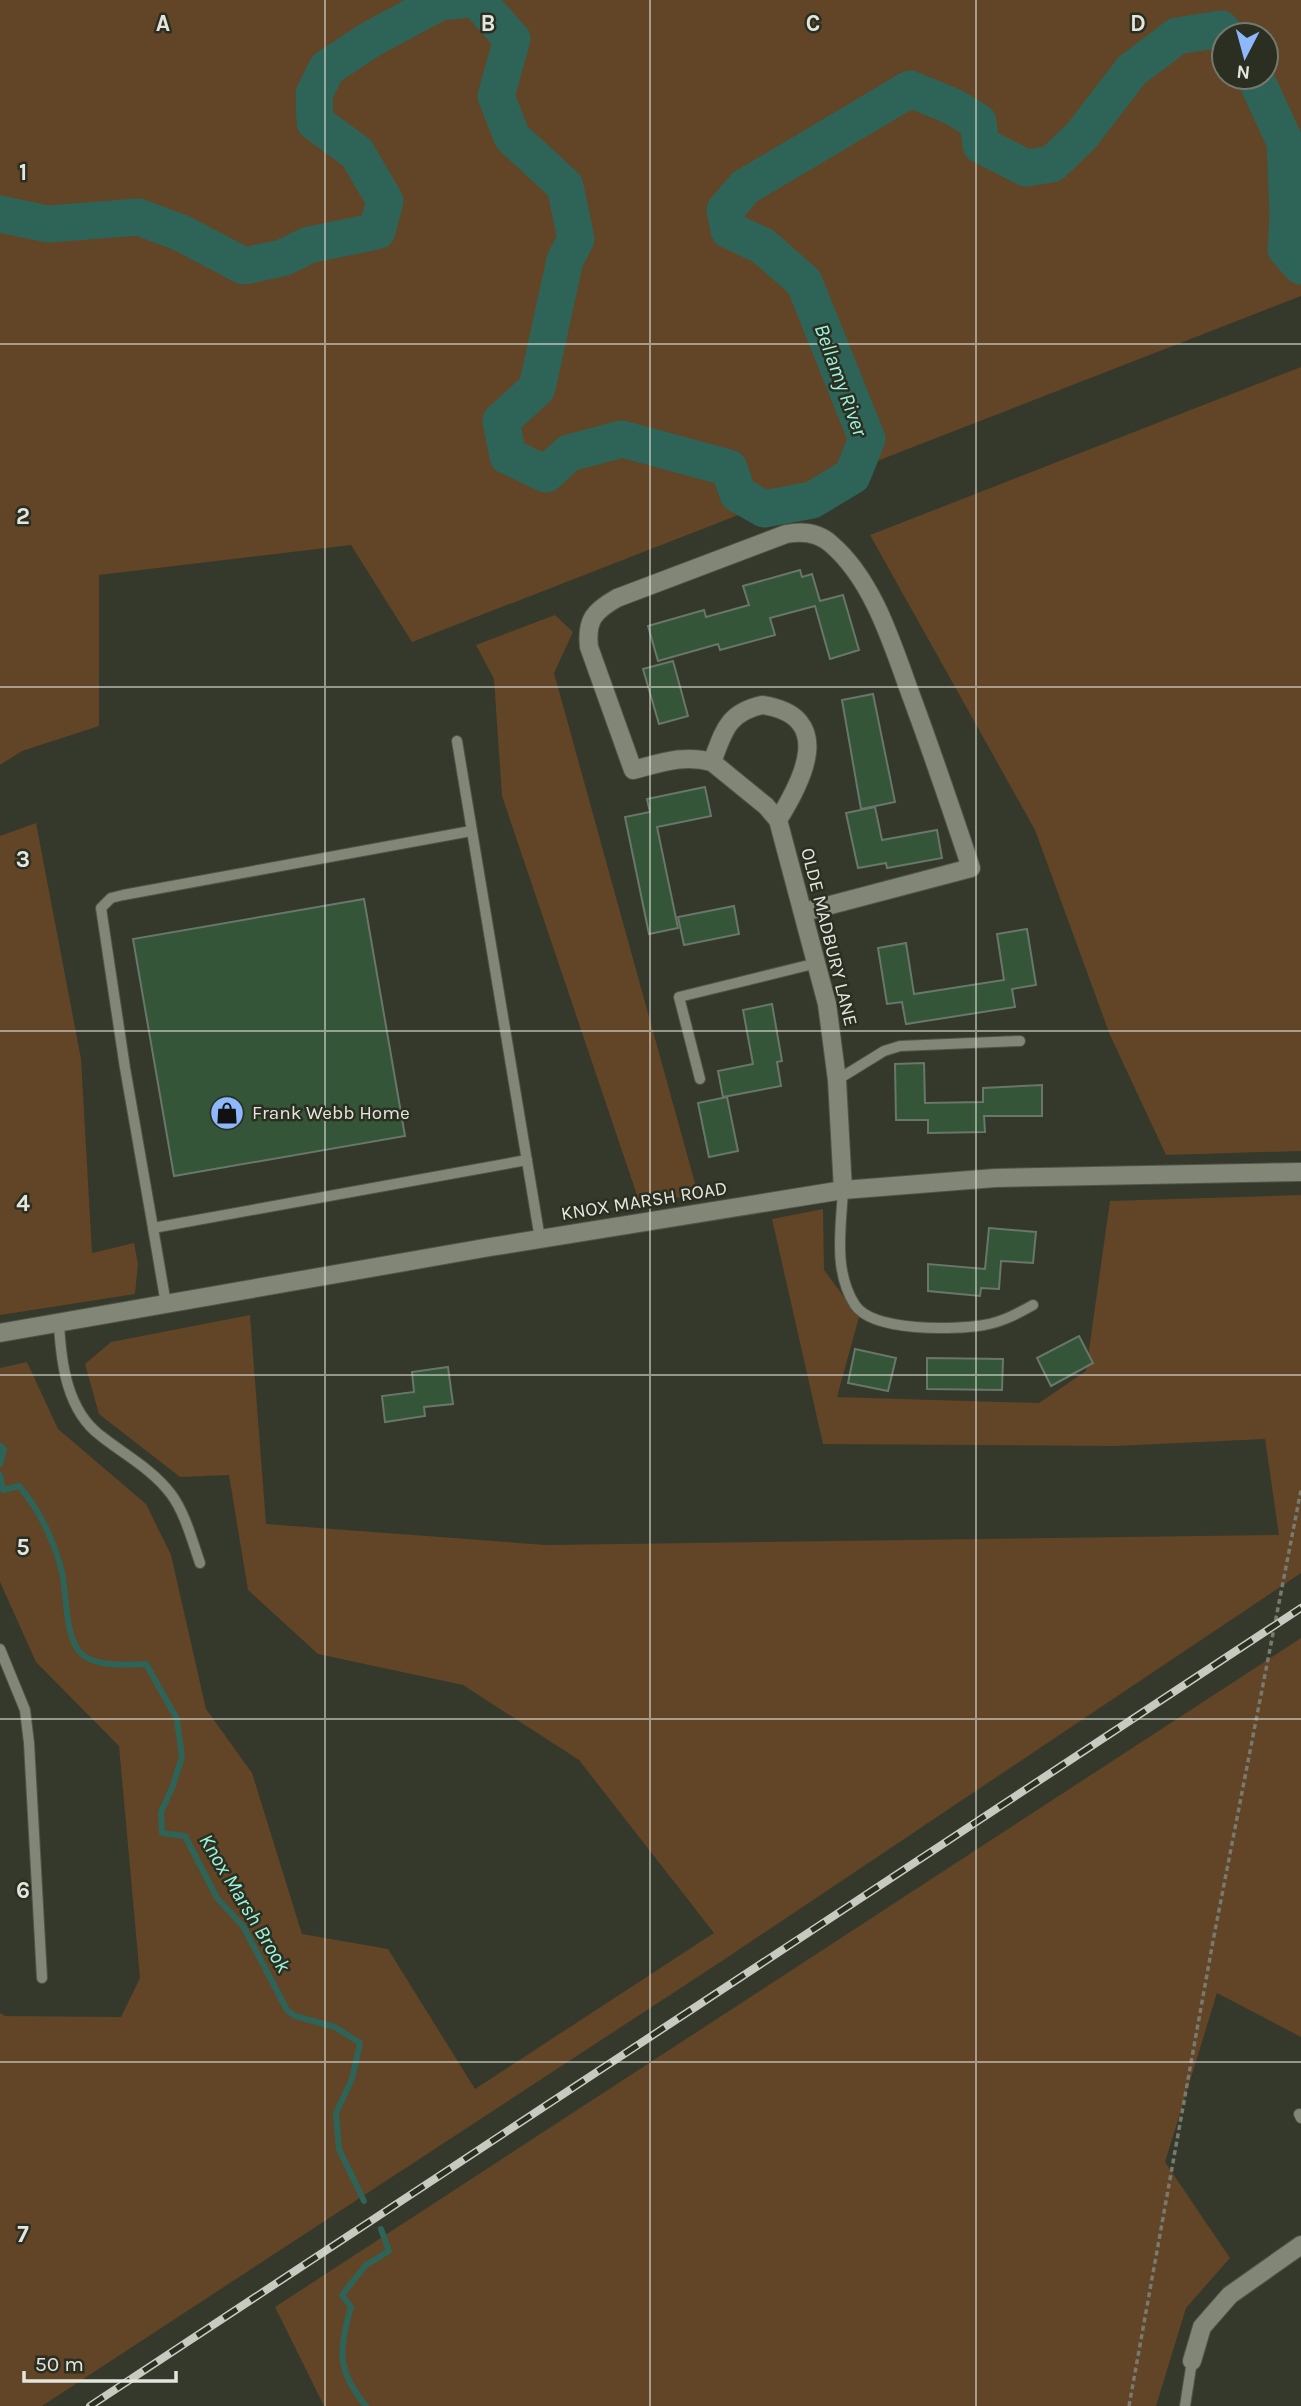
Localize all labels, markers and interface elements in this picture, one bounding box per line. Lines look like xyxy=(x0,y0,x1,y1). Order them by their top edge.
text: A xyxy=(156,10,170,37)
text: B xyxy=(481,10,495,37)
text: C xyxy=(806,10,820,37)
text: D xyxy=(1130,10,1146,37)
north arrow xyxy=(1210,21,1280,91)
text: N xyxy=(1235,60,1251,84)
text: 1 xyxy=(19,159,27,186)
water label: Bellamy River xyxy=(810,321,873,440)
text: 2 xyxy=(16,503,30,530)
text: 3 xyxy=(16,846,30,873)
street label: OLDE MADBURY LANE xyxy=(796,846,862,1028)
shop icon: Frank Webb Home xyxy=(208,1094,246,1132)
place label: Frank Webb Home xyxy=(252,1102,410,1124)
street label: KNOX MARSH ROAD xyxy=(559,1177,729,1225)
text: 4 xyxy=(16,1190,30,1217)
text: 5 xyxy=(16,1534,30,1561)
water label: Knox Marsh Brook xyxy=(194,1829,296,1977)
text: 6 xyxy=(16,1877,30,1904)
text: 7 xyxy=(17,2221,29,2248)
scale bar xyxy=(24,2340,177,2384)
text: 50 m xyxy=(35,2352,84,2376)

